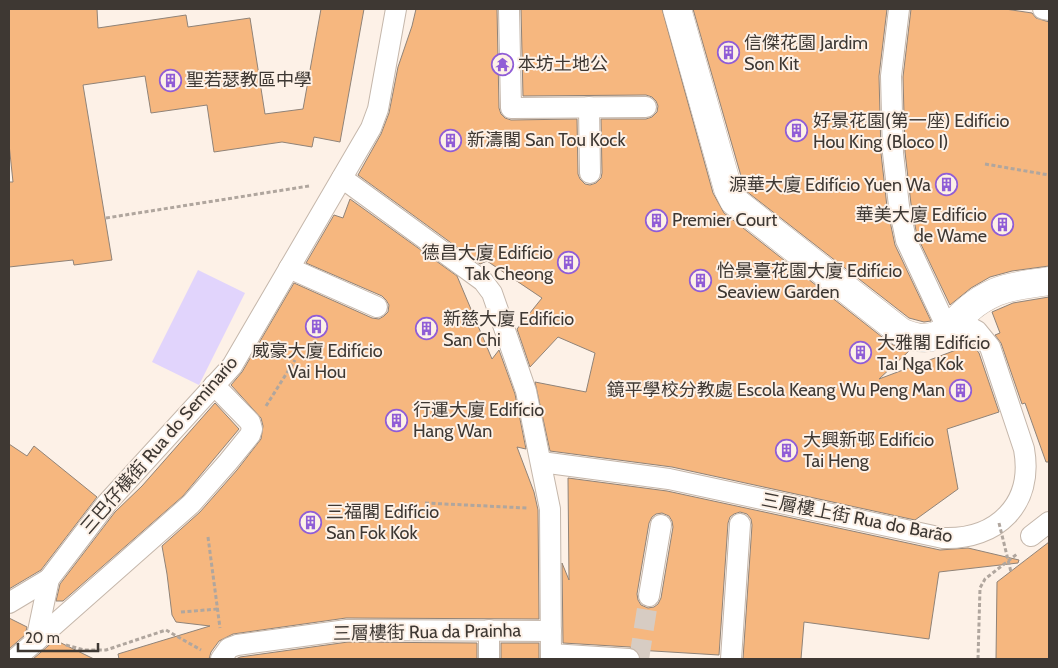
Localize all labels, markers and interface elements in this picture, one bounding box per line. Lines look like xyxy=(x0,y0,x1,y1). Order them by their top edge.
place label: 信傑花園 Jardim Son Kit xyxy=(744,32,868,75)
building icon: 信傑花園 Jardim Son Kit xyxy=(716,41,740,65)
temple icon: 本坊土地公 xyxy=(490,52,514,76)
place label: 本坊土地公 xyxy=(518,53,608,75)
building icon: 聖若瑟教區中學 xyxy=(158,68,182,92)
place label: 聖若瑟教區中學 xyxy=(186,69,312,91)
place label: 好景花園(第一座) Edifício Hou King (Bloco I) xyxy=(813,110,1010,153)
building icon: 好景花園(第一座) Edifício Hou King (Bloco I) xyxy=(785,119,809,143)
building icon: 新濤閣 San Tou Kock xyxy=(439,128,463,152)
place label: 新濤閣 San Tou Kock xyxy=(467,129,627,151)
building icon: 源華大廈 Edifício Yuen Wa xyxy=(935,173,959,197)
place label: 源華大廈 Edifício Yuen Wa xyxy=(729,174,931,196)
place label: 華美大廈 Edifício de Wame xyxy=(856,204,987,247)
building icon: Premier Court xyxy=(644,208,668,232)
place label: Premier Court xyxy=(672,209,777,231)
building icon: 華美大廈 Edifício de Wame xyxy=(991,213,1015,237)
place label: 德昌大廈 Edifício Tak Cheong xyxy=(422,242,554,285)
building icon: 德昌大廈 Edifício Tak Cheong xyxy=(557,251,581,275)
place label: 怡景臺花園大廈 Edifício Seaview Garden xyxy=(717,260,902,303)
building icon: 怡景臺花園大廈 Edifício Seaview Garden xyxy=(689,269,713,293)
place label: 新慈大廈 Edifício San Chi xyxy=(443,308,574,351)
building icon: 威豪大廈 Edifício Vai Hou xyxy=(305,314,329,338)
building icon: 新慈大廈 Edifício San Chi xyxy=(415,317,439,341)
place label: 大雅閣 Edifício Tai Nga Kok xyxy=(877,332,990,375)
place label: 威豪大廈 Edifício Vai Hou xyxy=(251,340,383,383)
building icon: 大雅閣 Edifício Tai Nga Kok xyxy=(849,341,873,365)
street label: 三巴仔橫街 Rua do Seminario xyxy=(76,352,242,538)
building icon: 鏡平學校分教處 Escola Keang Wu Peng Man xyxy=(949,378,973,402)
place label: 鏡平學校分教處 Escola Keang Wu Peng Man xyxy=(607,379,945,401)
place label: 行運大廈 Edifício Hang Wan xyxy=(413,399,544,442)
building icon: 行運大廈 Edifício Hang Wan xyxy=(385,408,409,432)
place label: 大興新邨 Edifício Tai Heng xyxy=(803,429,934,472)
building icon: 大興新邨 Edifício Tai Heng xyxy=(775,438,799,462)
street label: 三層樓上街 Rua do Barão xyxy=(760,489,955,547)
place label: 三福閣 Edifício San Fok Kok xyxy=(326,501,439,544)
building icon: 三福閣 Edifício San Fok Kok xyxy=(298,510,322,534)
street label: 三層樓街 Rua da Prainha xyxy=(333,619,522,645)
scale bar xyxy=(18,620,98,652)
text: 20 m xyxy=(25,629,60,647)

